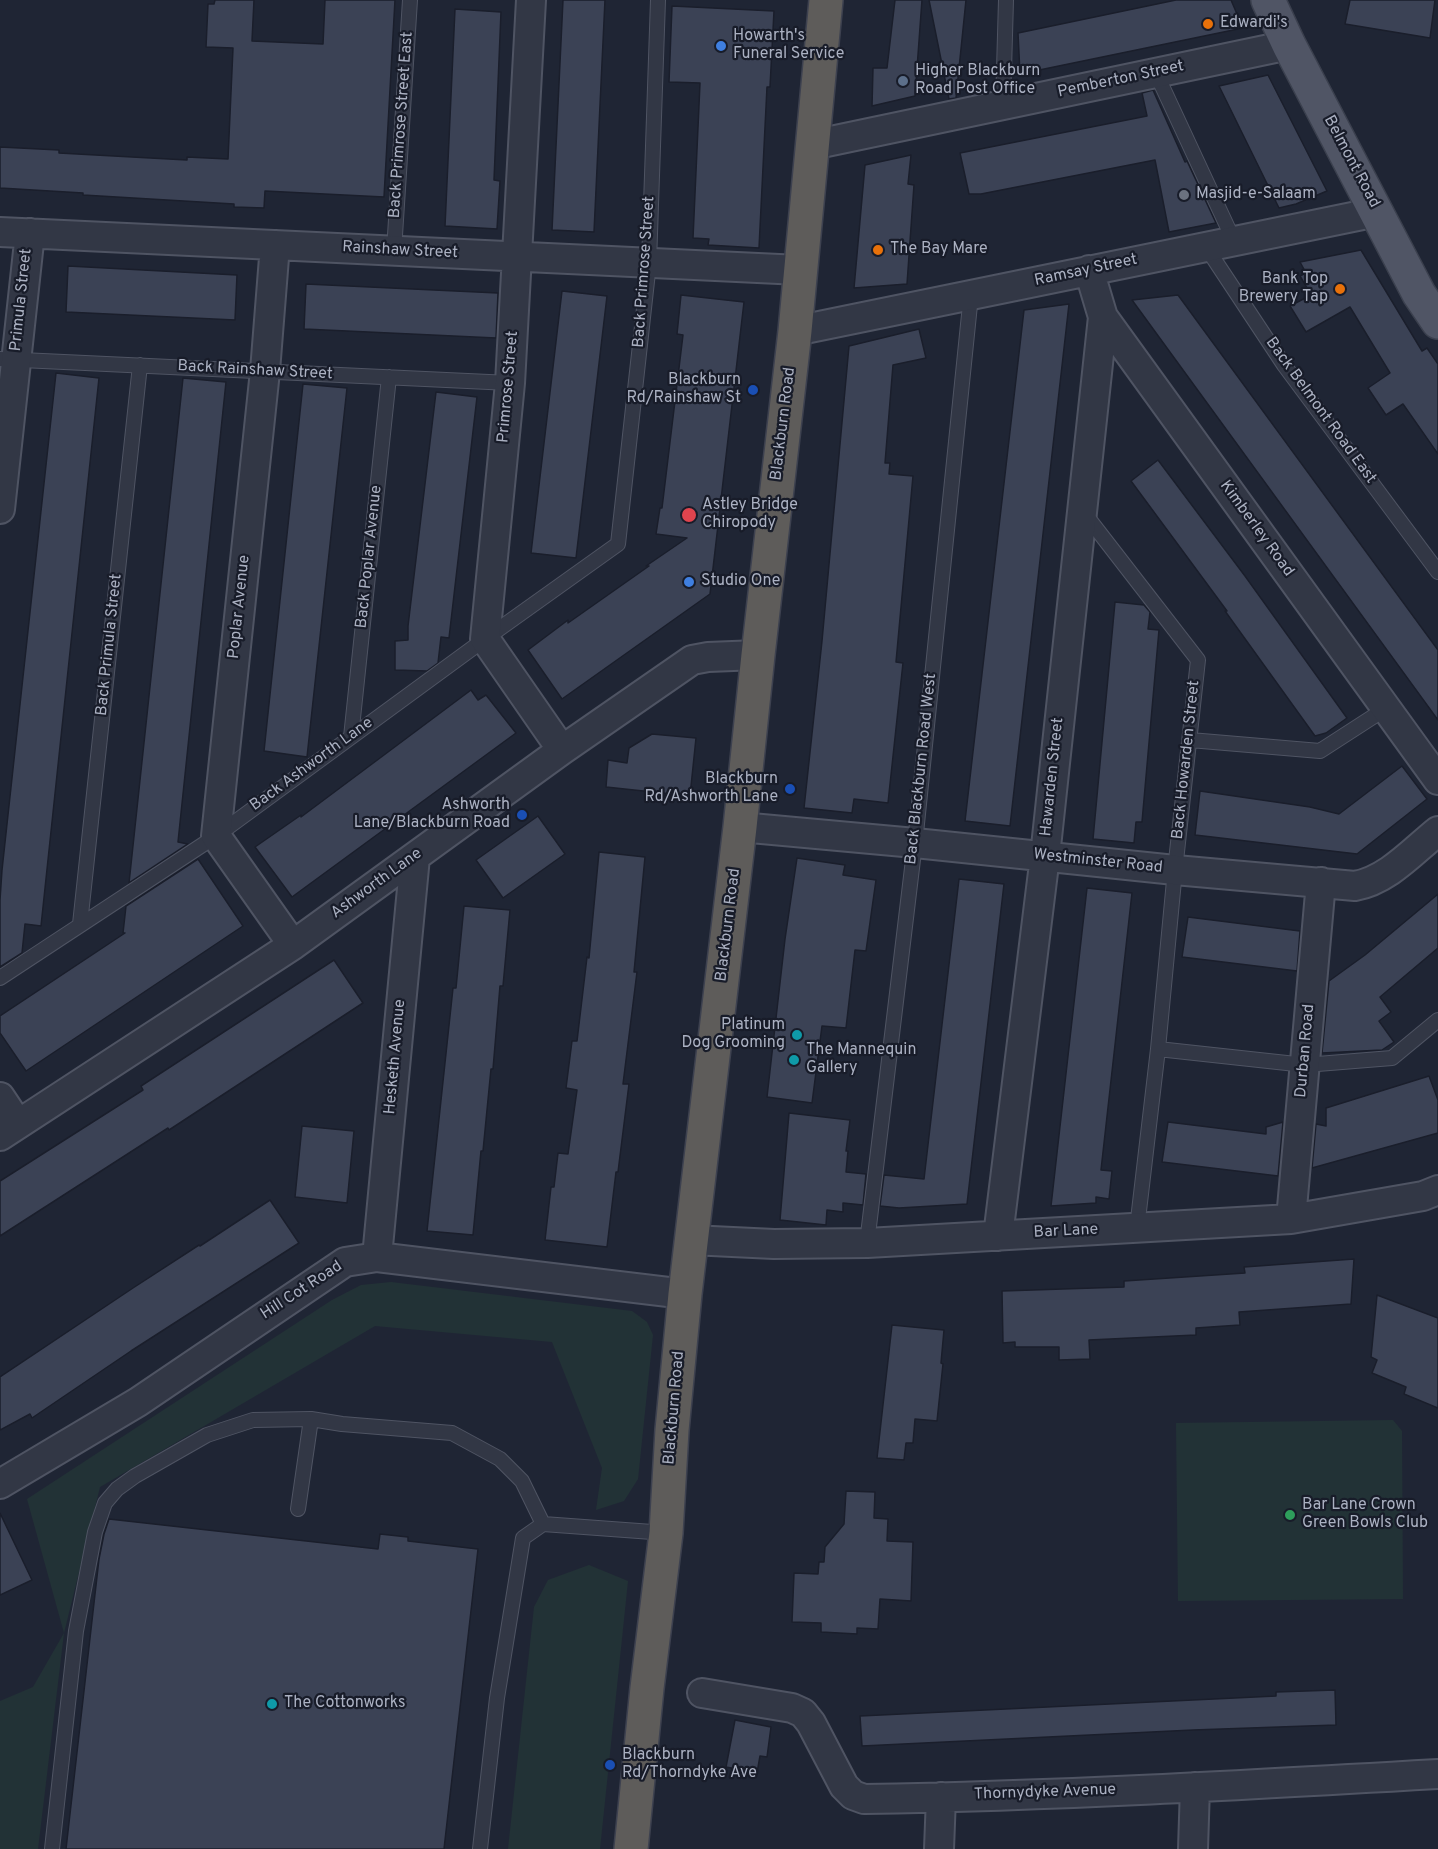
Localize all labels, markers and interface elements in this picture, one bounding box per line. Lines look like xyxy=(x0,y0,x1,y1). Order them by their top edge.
place label: Edwardi's xyxy=(1220,14,1288,34)
marker: Edwardi's xyxy=(1201,17,1215,31)
place label: Howarth's Funeral Service xyxy=(733,27,844,65)
street label: Back Primrose Street East xyxy=(386,31,418,219)
marker: Howarth's Funeral Service xyxy=(714,39,728,53)
street label: Pemberton Street xyxy=(1056,57,1186,103)
place label: Higher Blackburn Road Post Office xyxy=(915,62,1040,100)
marker: Higher Blackburn Road Post Office xyxy=(896,74,910,88)
street label: Belmont Road xyxy=(1319,113,1383,211)
place label: Masjid-e-Salaam xyxy=(1196,185,1316,205)
marker: Masjid-e-Salaam xyxy=(1177,188,1191,202)
street label: Back Primrose Street xyxy=(630,196,660,348)
street label: Rainshaw Street xyxy=(342,238,458,264)
place label: The Bay Mare xyxy=(890,240,988,260)
marker: The Bay Mare xyxy=(871,243,885,257)
street label: Primula Street xyxy=(7,248,37,352)
street label: Ramsay Street xyxy=(1033,251,1139,291)
place label: Bank Top Brewery Tap xyxy=(1239,270,1328,308)
marker: Bank Top Brewery Tap xyxy=(1333,282,1347,296)
street label: Primrose Street xyxy=(495,330,523,444)
street label: Back Belmont Road East xyxy=(1260,334,1380,488)
street label: Back Rainshaw Street xyxy=(177,357,333,385)
street label: Blackburn Road xyxy=(768,366,800,482)
place label: Blackburn Rd/Rainshaw St xyxy=(627,371,741,409)
marker: Blackburn Rd/Rainshaw St xyxy=(746,383,760,397)
street label: Kimberley Road xyxy=(1215,477,1297,581)
street label: Back Poplar Avenue xyxy=(353,484,387,630)
place label: Astley Bridge Chiropody xyxy=(702,496,798,534)
marker: Astley Bridge Chiropody xyxy=(680,506,698,524)
street label: Poplar Avenue xyxy=(225,554,255,660)
place label: Studio One xyxy=(701,572,780,592)
street label: Back Primula Street xyxy=(93,573,127,717)
marker: Studio One xyxy=(682,575,696,589)
street label: Back Blackburn Road West xyxy=(902,672,942,866)
street label: Back Howarden Street xyxy=(1169,680,1205,840)
street label: Back Ashworth Lane xyxy=(247,714,377,816)
street label: Hawarden Street xyxy=(1037,717,1069,837)
place label: Blackburn Rd/Ashworth Lane xyxy=(645,770,778,808)
marker: Blackburn Rd/Ashworth Lane xyxy=(783,782,797,796)
place label: Ashworth Lane/Blackburn Road xyxy=(354,796,510,834)
marker: Ashworth Lane/Blackburn Road xyxy=(515,808,529,822)
street label: Ashworth Lane xyxy=(328,845,426,923)
street label: Westminster Road xyxy=(1032,846,1164,878)
street label: Blackburn Road xyxy=(713,867,745,983)
street label: Hesketh Avenue xyxy=(381,999,411,1115)
street label: Durban Road xyxy=(1292,1003,1320,1099)
place label: Platinum Dog Grooming xyxy=(682,1016,785,1054)
marker: Platinum Dog Grooming xyxy=(790,1028,804,1042)
place label: The Mannequin Gallery xyxy=(806,1041,916,1079)
marker: The Mannequin Gallery xyxy=(787,1053,801,1067)
street label: Bar Lane xyxy=(1033,1221,1099,1243)
street label: Hill Cot Road xyxy=(258,1257,346,1325)
street label: Blackburn Road xyxy=(660,1350,690,1466)
place label: Bar Lane Crown Green Bowls Club xyxy=(1302,1496,1428,1534)
marker: Bar Lane Crown Green Bowls Club xyxy=(1283,1508,1297,1522)
place label: The Cottonworks xyxy=(284,1694,405,1714)
marker: The Cottonworks xyxy=(265,1697,279,1711)
place label: Blackburn Rd/Thorndyke Ave xyxy=(622,1746,757,1784)
marker: Blackburn Rd/Thorndyke Ave xyxy=(603,1758,617,1772)
street label: Thornydyke Avenue xyxy=(974,1781,1116,1805)

